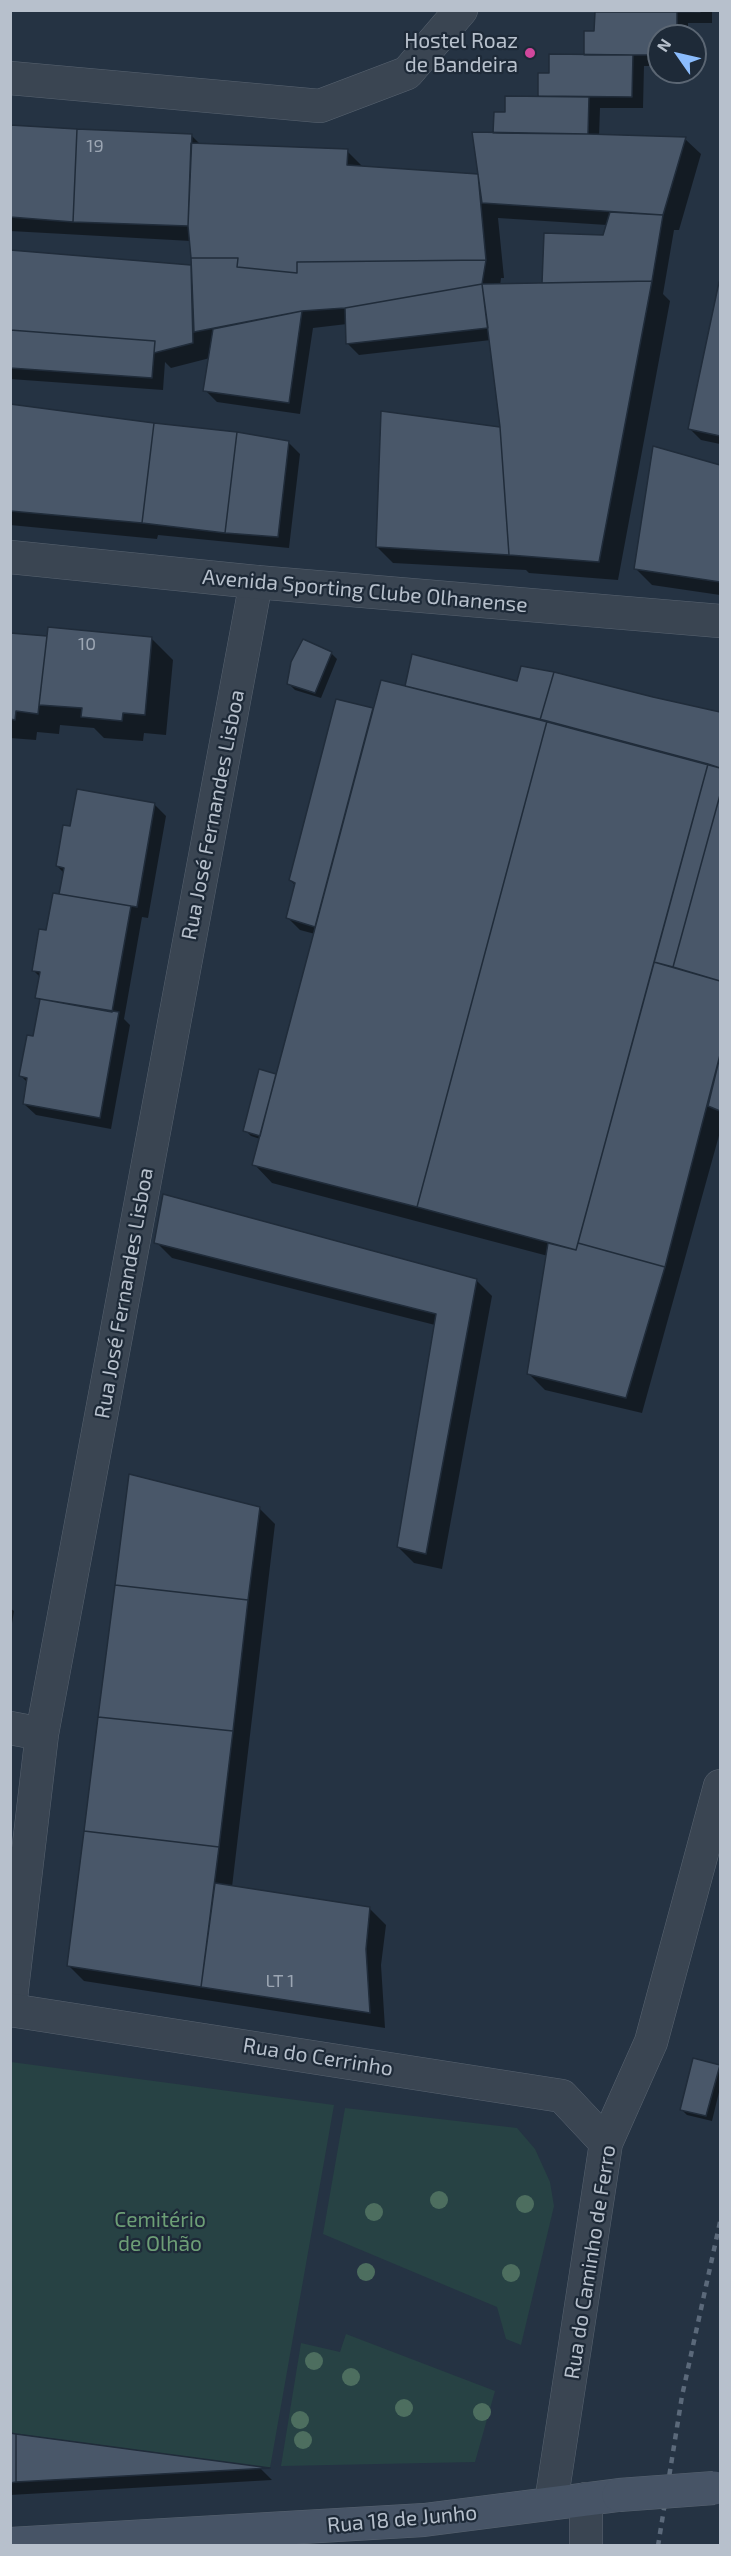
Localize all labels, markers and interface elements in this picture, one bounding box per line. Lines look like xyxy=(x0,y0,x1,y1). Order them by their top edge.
north arrow xyxy=(647,24,707,84)
place label: Hostel Roaz de Bandeira xyxy=(404,28,518,78)
text: N xyxy=(652,35,674,55)
marker: Hostel Roaz de Bandeira xyxy=(523,46,537,60)
house number: 19 xyxy=(86,135,104,157)
street label: Avenida Sporting Clube Olhanense xyxy=(201,564,529,618)
house number: 10 xyxy=(78,633,96,655)
street label: Rua José Fernandes Lisboa xyxy=(176,688,250,942)
street label: Rua José Fernandes Lisboa xyxy=(90,1166,158,1420)
house number: LT 1 xyxy=(265,1970,295,1992)
street label: Rua do Cerrinho xyxy=(241,2033,395,2081)
street label: Rua do Caminho de Ferro xyxy=(559,2143,621,2381)
park label: Cemitério de Olhão xyxy=(114,2207,206,2257)
street label: Rua 18 de Junho xyxy=(326,2500,478,2538)

